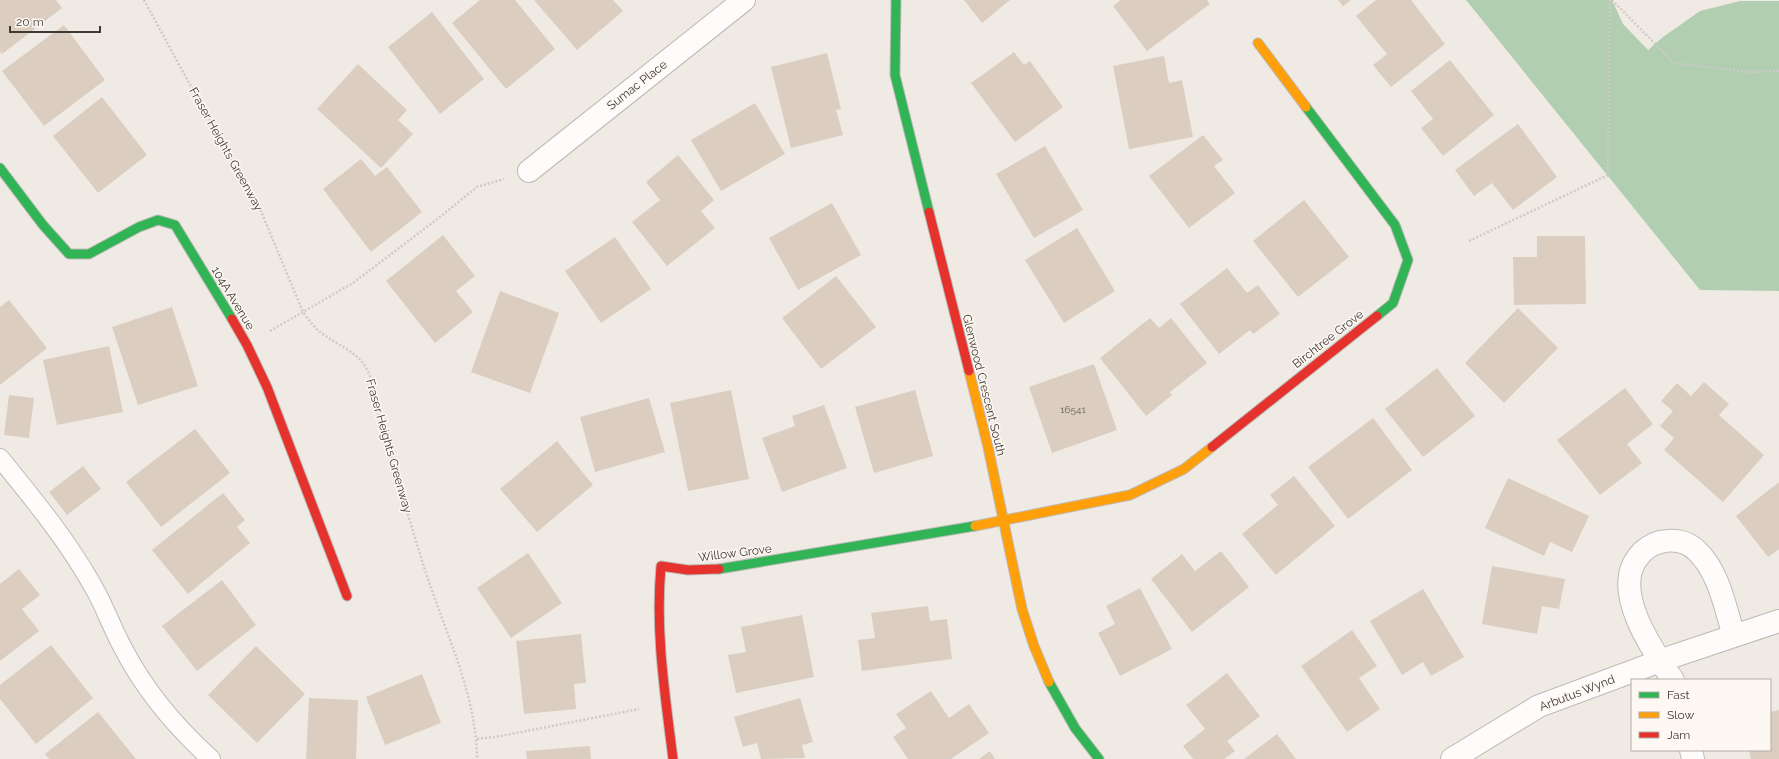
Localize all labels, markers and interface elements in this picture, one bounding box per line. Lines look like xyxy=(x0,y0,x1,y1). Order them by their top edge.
scale bar xyxy=(10,8,100,34)
text: 20 m xyxy=(16,15,44,29)
street label: Sumac Place xyxy=(604,57,670,113)
street label: Fraser Heights Greenway xyxy=(186,85,266,214)
street label: 104A Avenue xyxy=(209,264,257,332)
street label: Birchtree Grove xyxy=(1290,307,1366,371)
street label: Glenwood Crescent South xyxy=(960,313,1008,457)
street label: Fraser Heights Greenway xyxy=(363,377,415,515)
house number: 16541 xyxy=(1060,404,1086,415)
street label: Willow Grove xyxy=(697,542,773,564)
street label: Arbutus Wynd xyxy=(1537,672,1617,714)
legend xyxy=(1631,679,1771,751)
text: Fast xyxy=(1667,688,1690,702)
text: Slow xyxy=(1667,708,1694,722)
text: Jam xyxy=(1667,728,1690,742)

